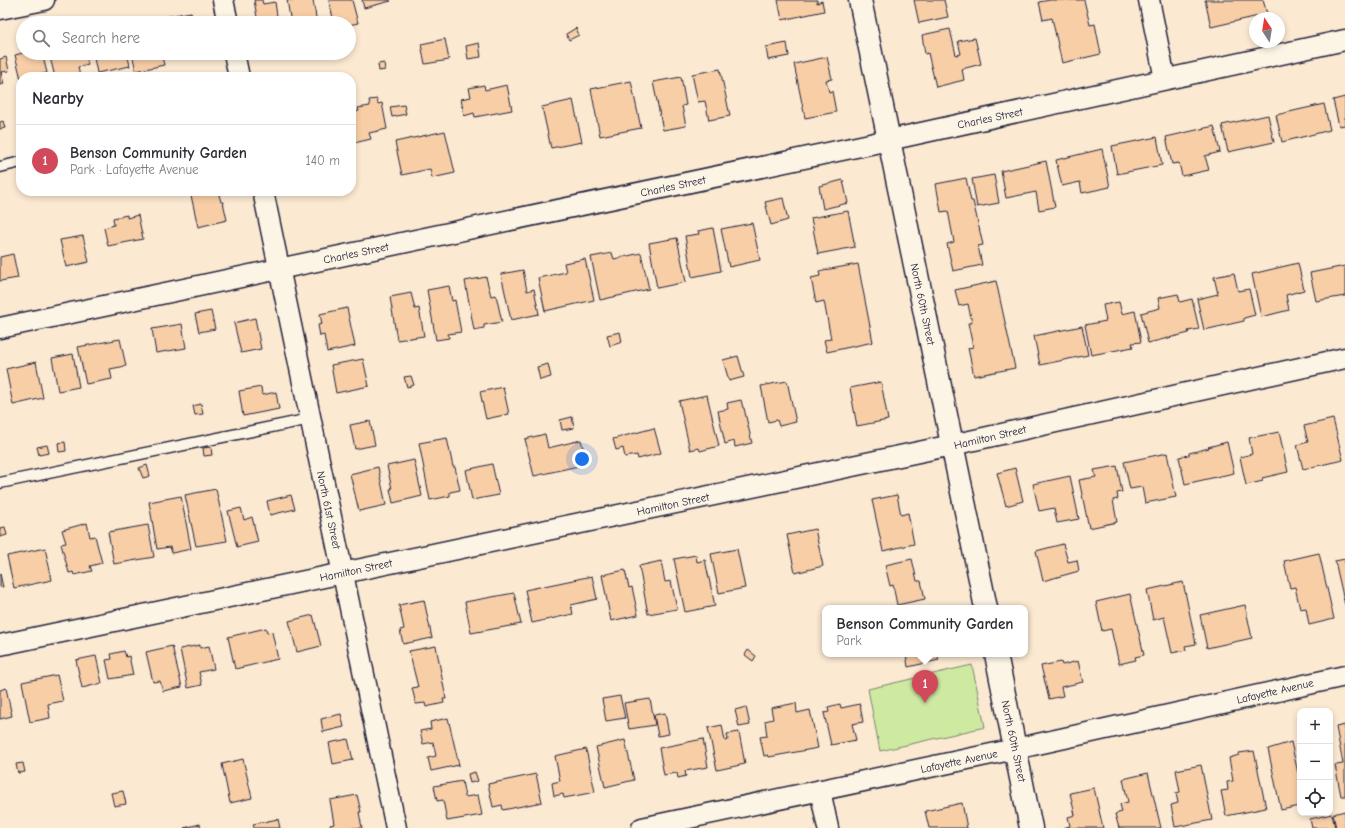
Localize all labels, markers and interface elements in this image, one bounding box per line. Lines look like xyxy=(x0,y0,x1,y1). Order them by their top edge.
north arrow xyxy=(1249,12,1285,48)
search box xyxy=(16,16,356,60)
icon: search xyxy=(30,27,52,49)
text: Search here xyxy=(62,29,140,47)
text: Nearby xyxy=(32,89,83,108)
street label: Charles Street xyxy=(956,105,1025,132)
text: Benson Community Garden xyxy=(70,144,247,162)
text: 1 xyxy=(42,153,48,168)
text: 140 m xyxy=(306,153,340,168)
text: Park · Lafayette Avenue xyxy=(70,162,199,177)
street label: Charles Street xyxy=(639,173,708,200)
street label: Charles Street xyxy=(322,240,391,267)
street label: North 60th Street xyxy=(908,262,938,347)
street label: Hamilton Street xyxy=(953,423,1028,452)
your location xyxy=(572,449,592,469)
street label: North 61st Street xyxy=(314,470,343,551)
street label: Hamilton Street xyxy=(636,490,711,518)
street label: Hamilton Street xyxy=(319,556,394,584)
popup xyxy=(822,605,1028,657)
text: Benson Community Garden xyxy=(837,615,1013,633)
text: Park xyxy=(837,633,862,648)
pin: 1 xyxy=(912,670,938,703)
street label: Lafayette Avenue xyxy=(1235,676,1315,707)
street label: North 60th Street xyxy=(999,699,1029,784)
map controls xyxy=(1297,708,1333,816)
button: + xyxy=(1297,708,1333,744)
button: − xyxy=(1297,744,1333,780)
street label: Lafayette Avenue xyxy=(919,747,999,776)
button: locate xyxy=(1297,780,1333,816)

